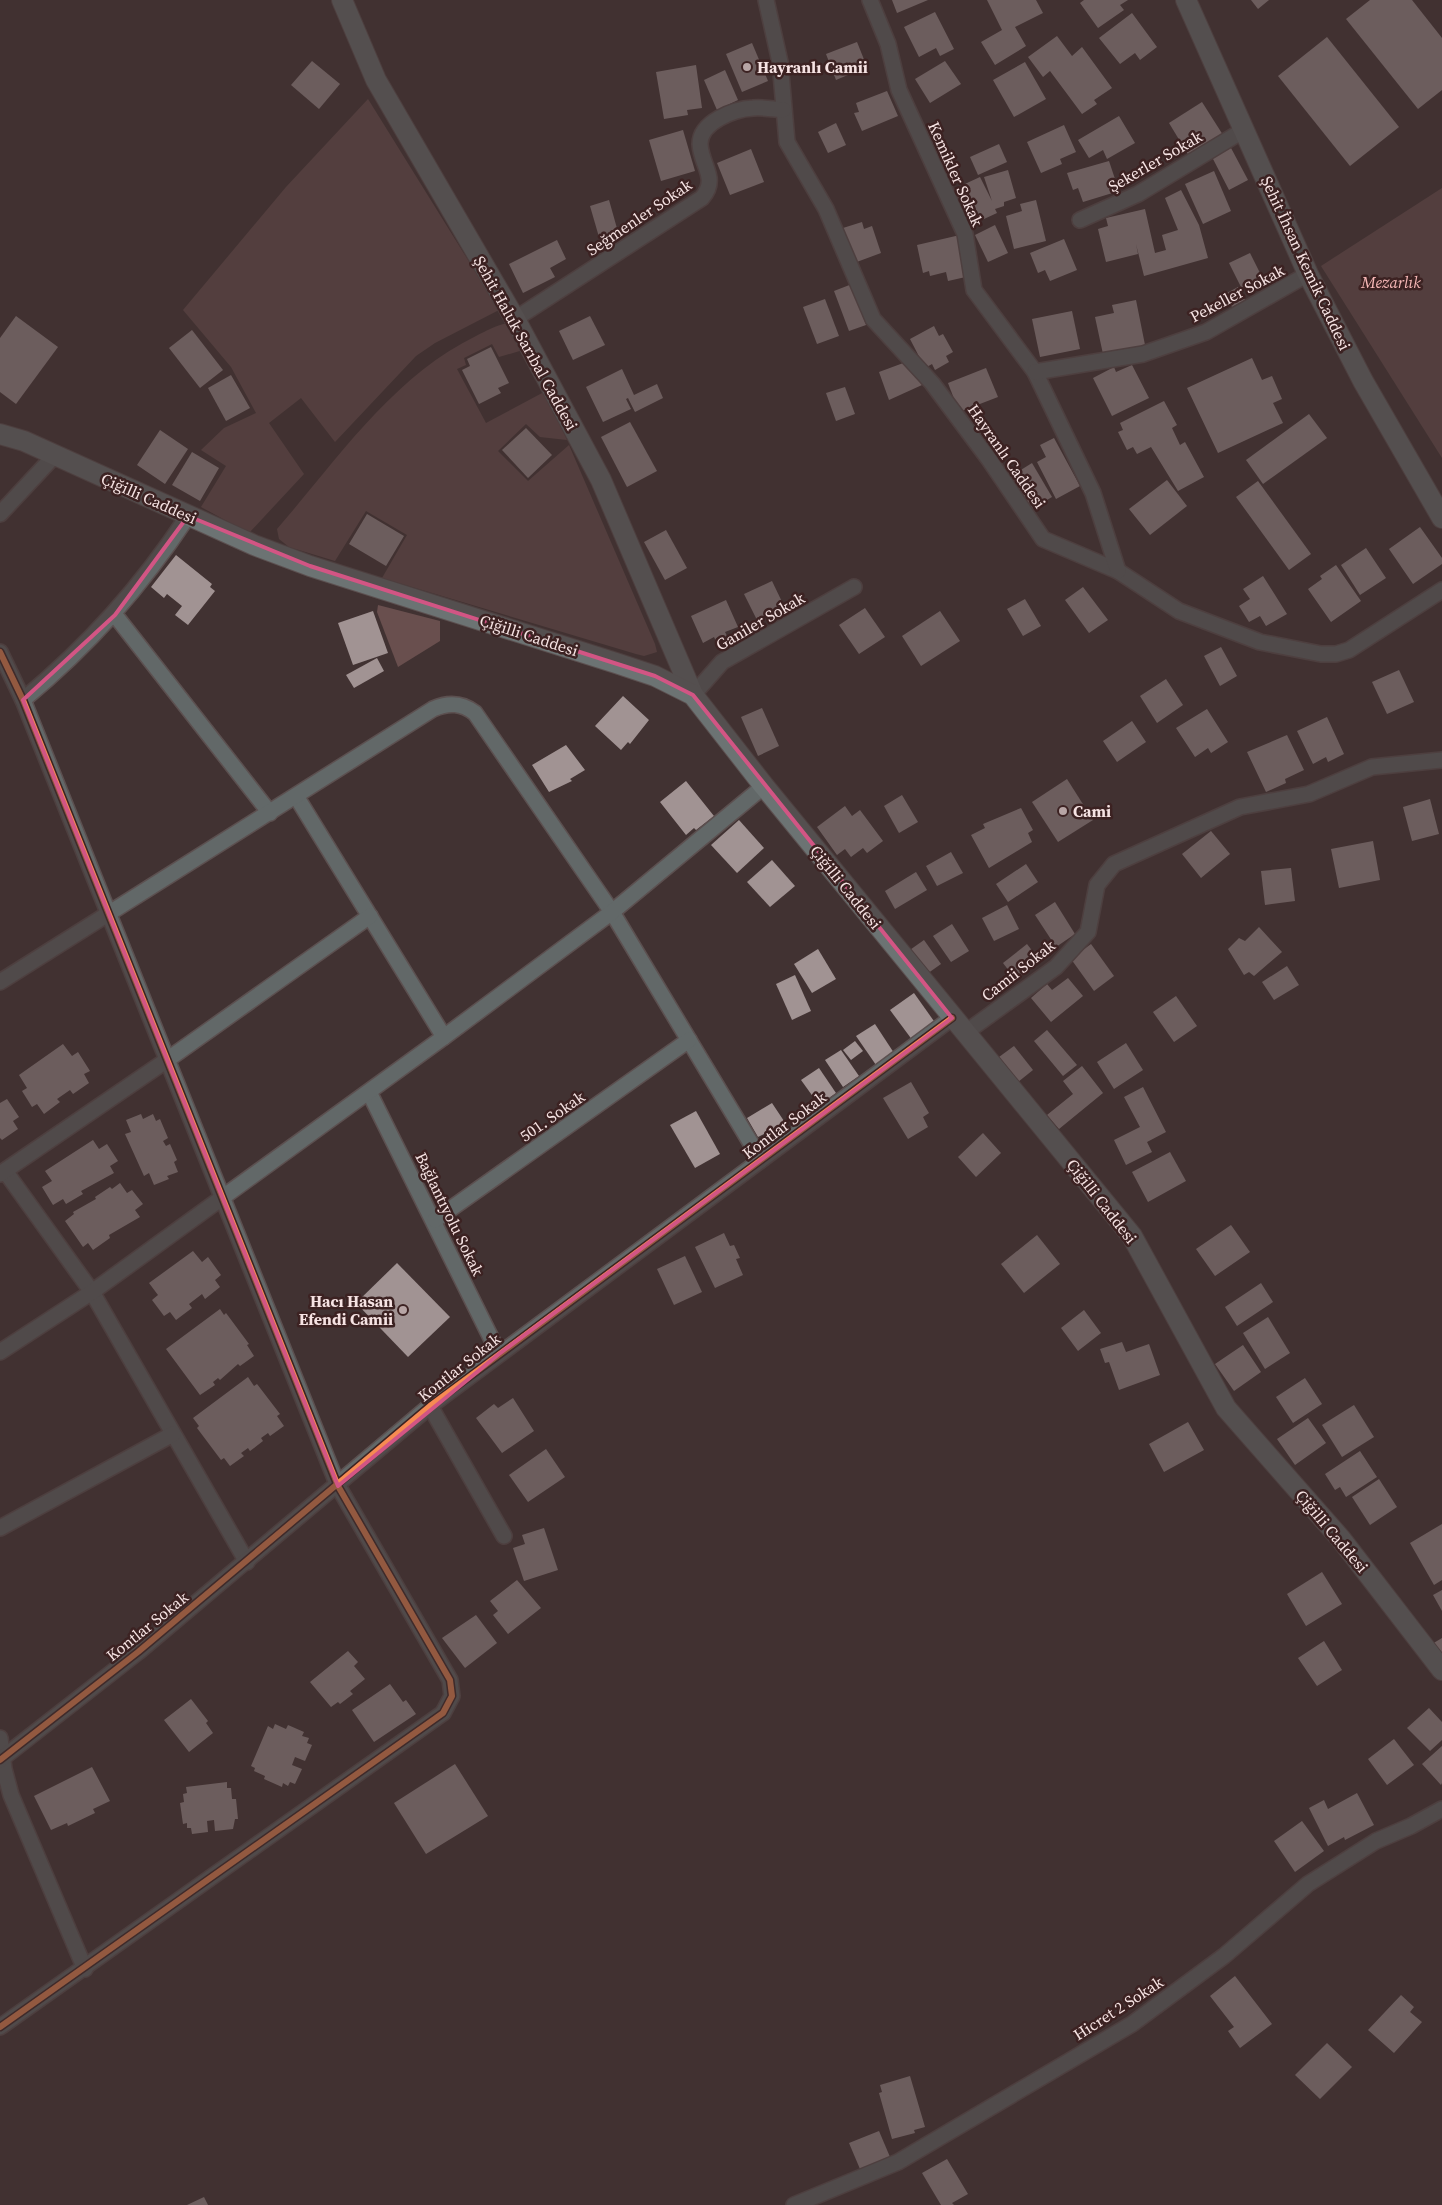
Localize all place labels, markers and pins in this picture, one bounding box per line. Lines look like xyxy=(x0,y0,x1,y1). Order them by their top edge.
place label: Hayranlı Camii xyxy=(757,56,868,78)
marker: Hayranlı Camii xyxy=(741,61,753,73)
place label: Cami xyxy=(1073,800,1111,822)
marker: Cami xyxy=(1057,805,1069,817)
place label: Hacı Hasan Efendi Camii xyxy=(299,1290,393,1330)
marker: Hacı Hasan Efendi Camii xyxy=(397,1304,409,1316)

